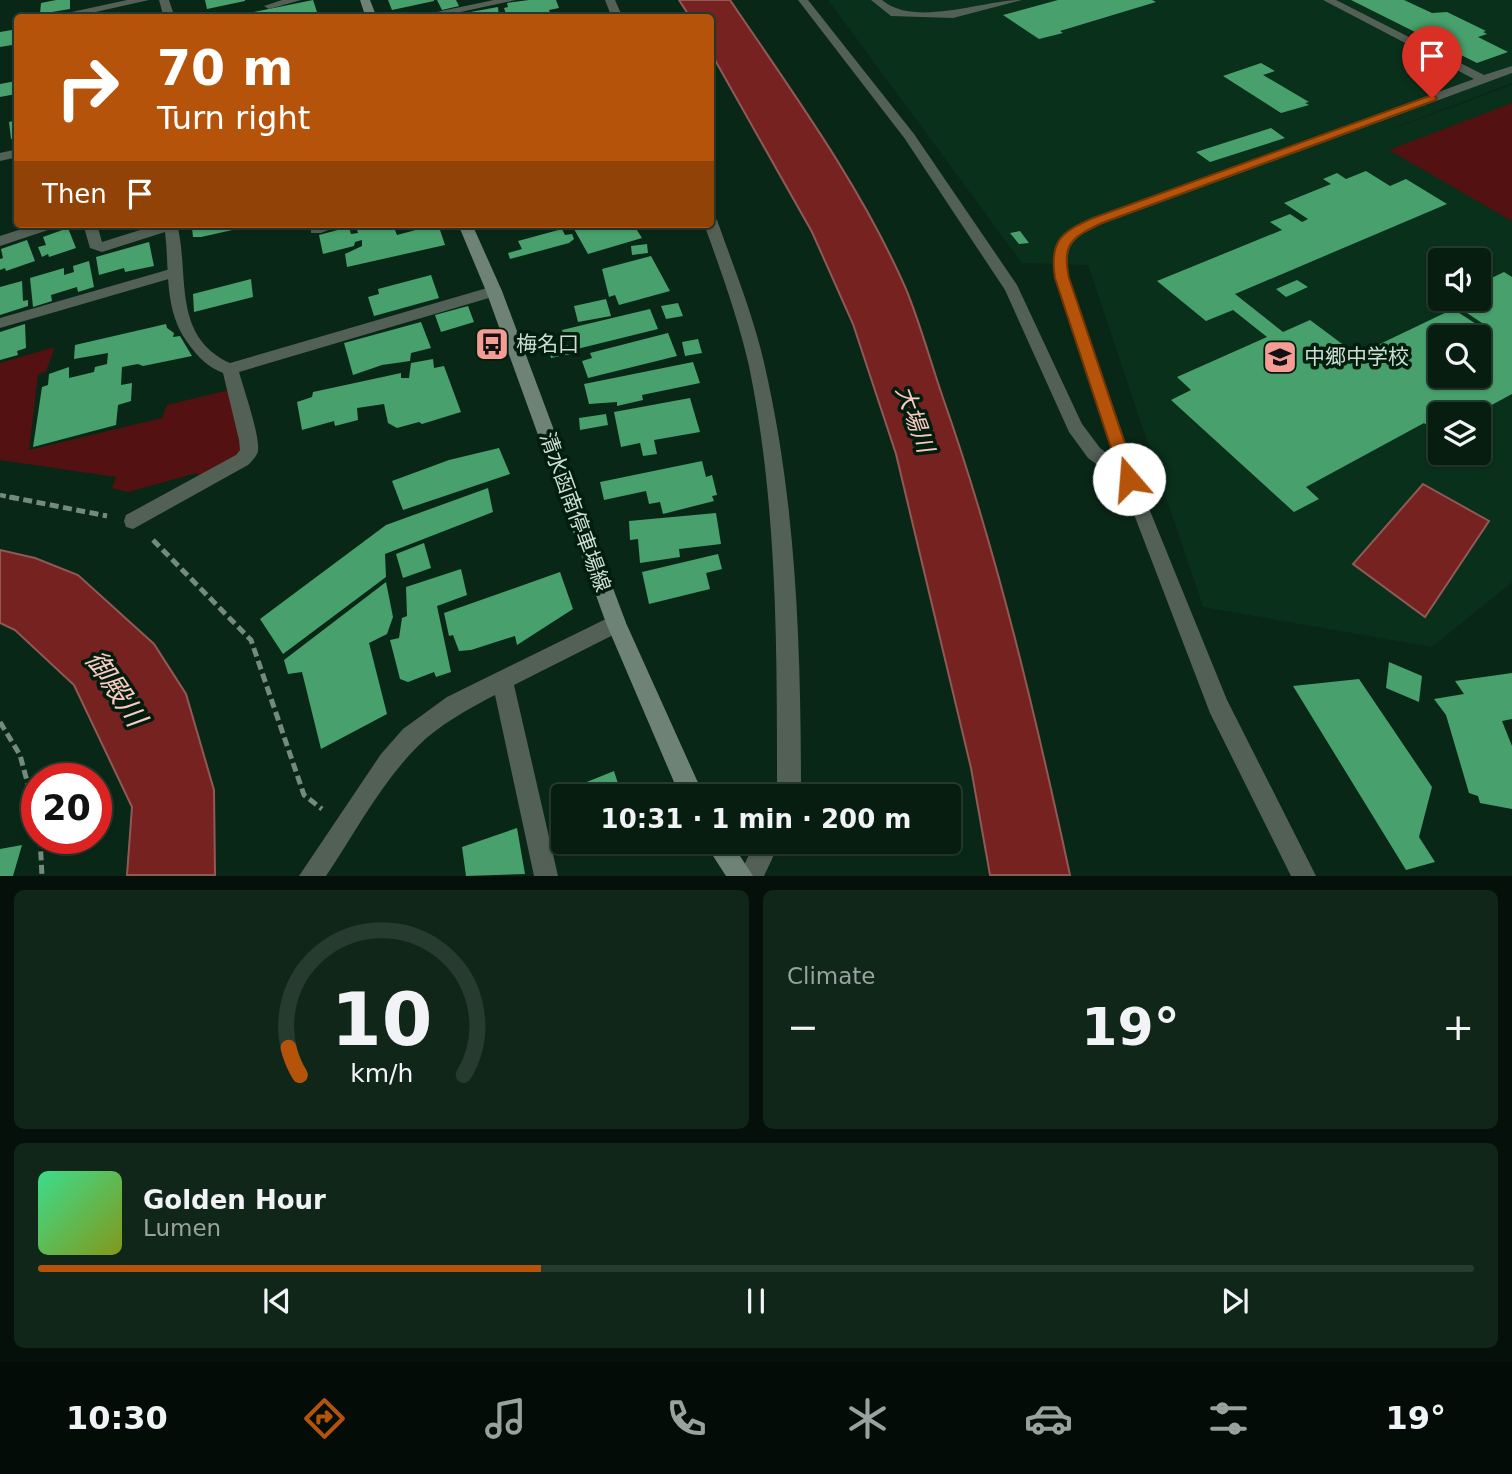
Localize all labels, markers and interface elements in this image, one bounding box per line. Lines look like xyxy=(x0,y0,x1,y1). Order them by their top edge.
pin xyxy=(1402,26,1462,98)
icon: arrive xyxy=(1413,37,1451,75)
text: 70 m xyxy=(157,40,293,97)
icon: right xyxy=(42,42,133,133)
text: Turn right xyxy=(157,99,310,137)
icon: arrive xyxy=(121,175,159,213)
text: Then xyxy=(42,179,107,209)
map controls xyxy=(1428,248,1491,465)
button: sound xyxy=(1428,248,1491,311)
bus stop icon: 梅名口 xyxy=(473,325,511,363)
button: search xyxy=(1428,325,1491,388)
place label: 梅名口 xyxy=(516,332,579,356)
school or university icon: 中郷中学校 xyxy=(1261,338,1299,376)
place label: 中郷中学校 xyxy=(1304,345,1409,369)
water label: 大場川 xyxy=(891,382,940,459)
button: layers xyxy=(1428,402,1491,465)
street label: 清水函南停車場線 xyxy=(535,429,615,595)
position arrow xyxy=(1092,442,1166,516)
water label: 御殿川 xyxy=(78,644,154,735)
speed limit sign: 20 xyxy=(21,763,112,854)
text: 10:31 · 1 min · 200 m xyxy=(601,804,911,834)
text: Climate xyxy=(787,963,876,989)
text: 10 xyxy=(331,978,432,1063)
text: 19° xyxy=(1081,997,1180,1057)
text: − xyxy=(787,1005,819,1049)
text: + xyxy=(1442,1005,1474,1049)
text: km/h xyxy=(350,1059,413,1088)
text: Golden Hour xyxy=(143,1185,326,1215)
text: Lumen xyxy=(143,1215,221,1241)
icon: previous xyxy=(258,1282,296,1320)
icon: pause xyxy=(737,1282,775,1320)
icon: next xyxy=(1216,1282,1254,1320)
icon: directions xyxy=(300,1394,349,1443)
icon: music xyxy=(481,1394,530,1443)
icon: phone xyxy=(662,1394,711,1443)
icon: climate xyxy=(843,1394,892,1443)
icon: car xyxy=(1024,1394,1073,1443)
icon: filters xyxy=(1204,1394,1253,1443)
text: 10:30 xyxy=(66,1399,168,1437)
text: 19° xyxy=(1385,1399,1446,1437)

